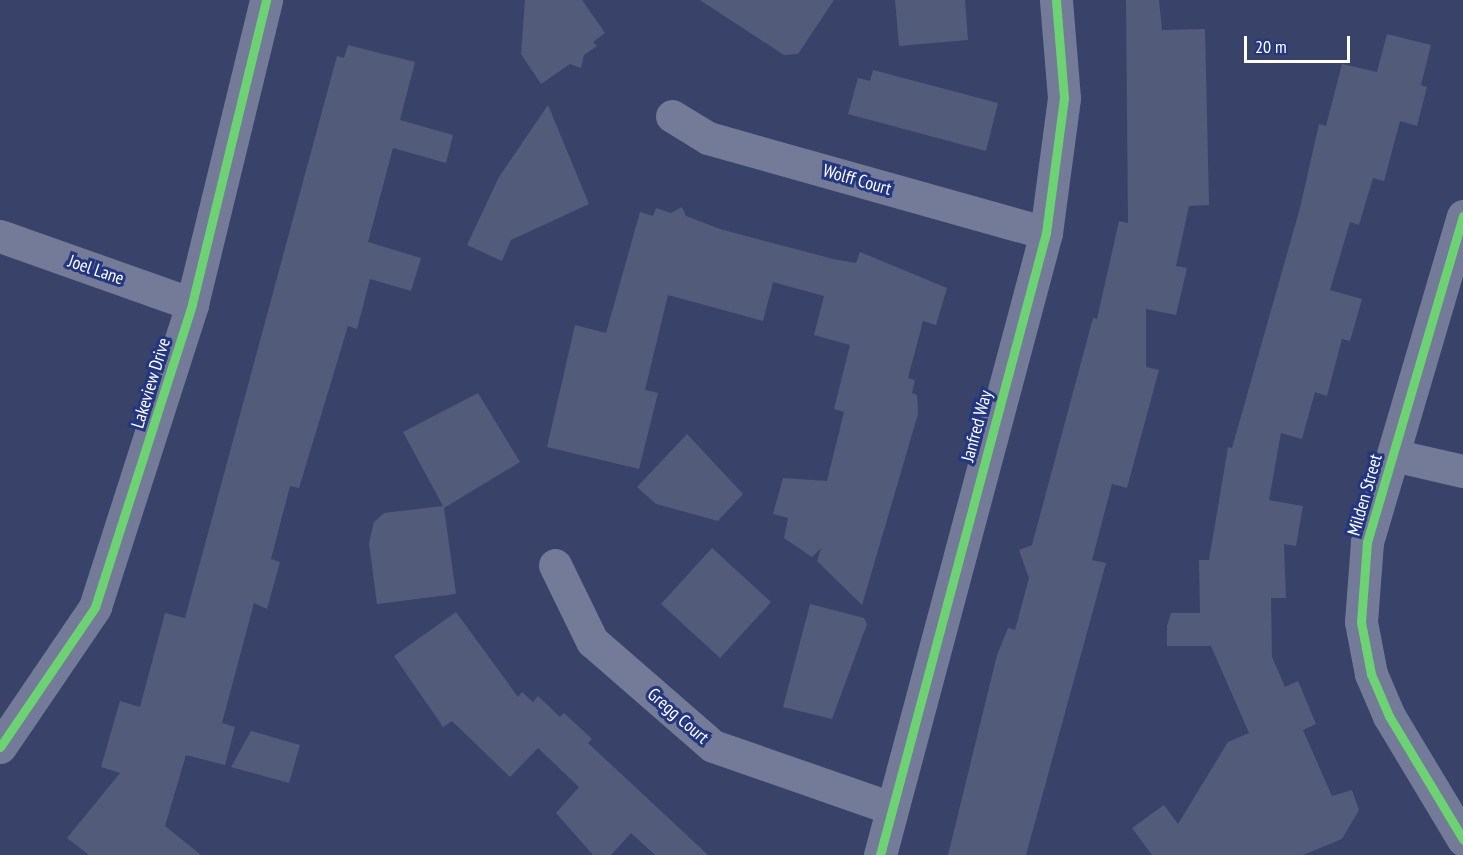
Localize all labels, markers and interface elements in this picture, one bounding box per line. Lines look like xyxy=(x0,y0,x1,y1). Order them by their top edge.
scale bar xyxy=(1247,24,1354,62)
text: 20 m xyxy=(1255,35,1287,58)
street label: Wolff Court xyxy=(820,160,894,200)
street label: Joel Lane xyxy=(65,250,127,290)
street label: Lakeview Drive xyxy=(127,335,175,431)
street label: Janfred Way xyxy=(957,388,997,464)
street label: Milden Street xyxy=(1343,452,1387,538)
street label: Gregg Court xyxy=(643,684,713,748)

